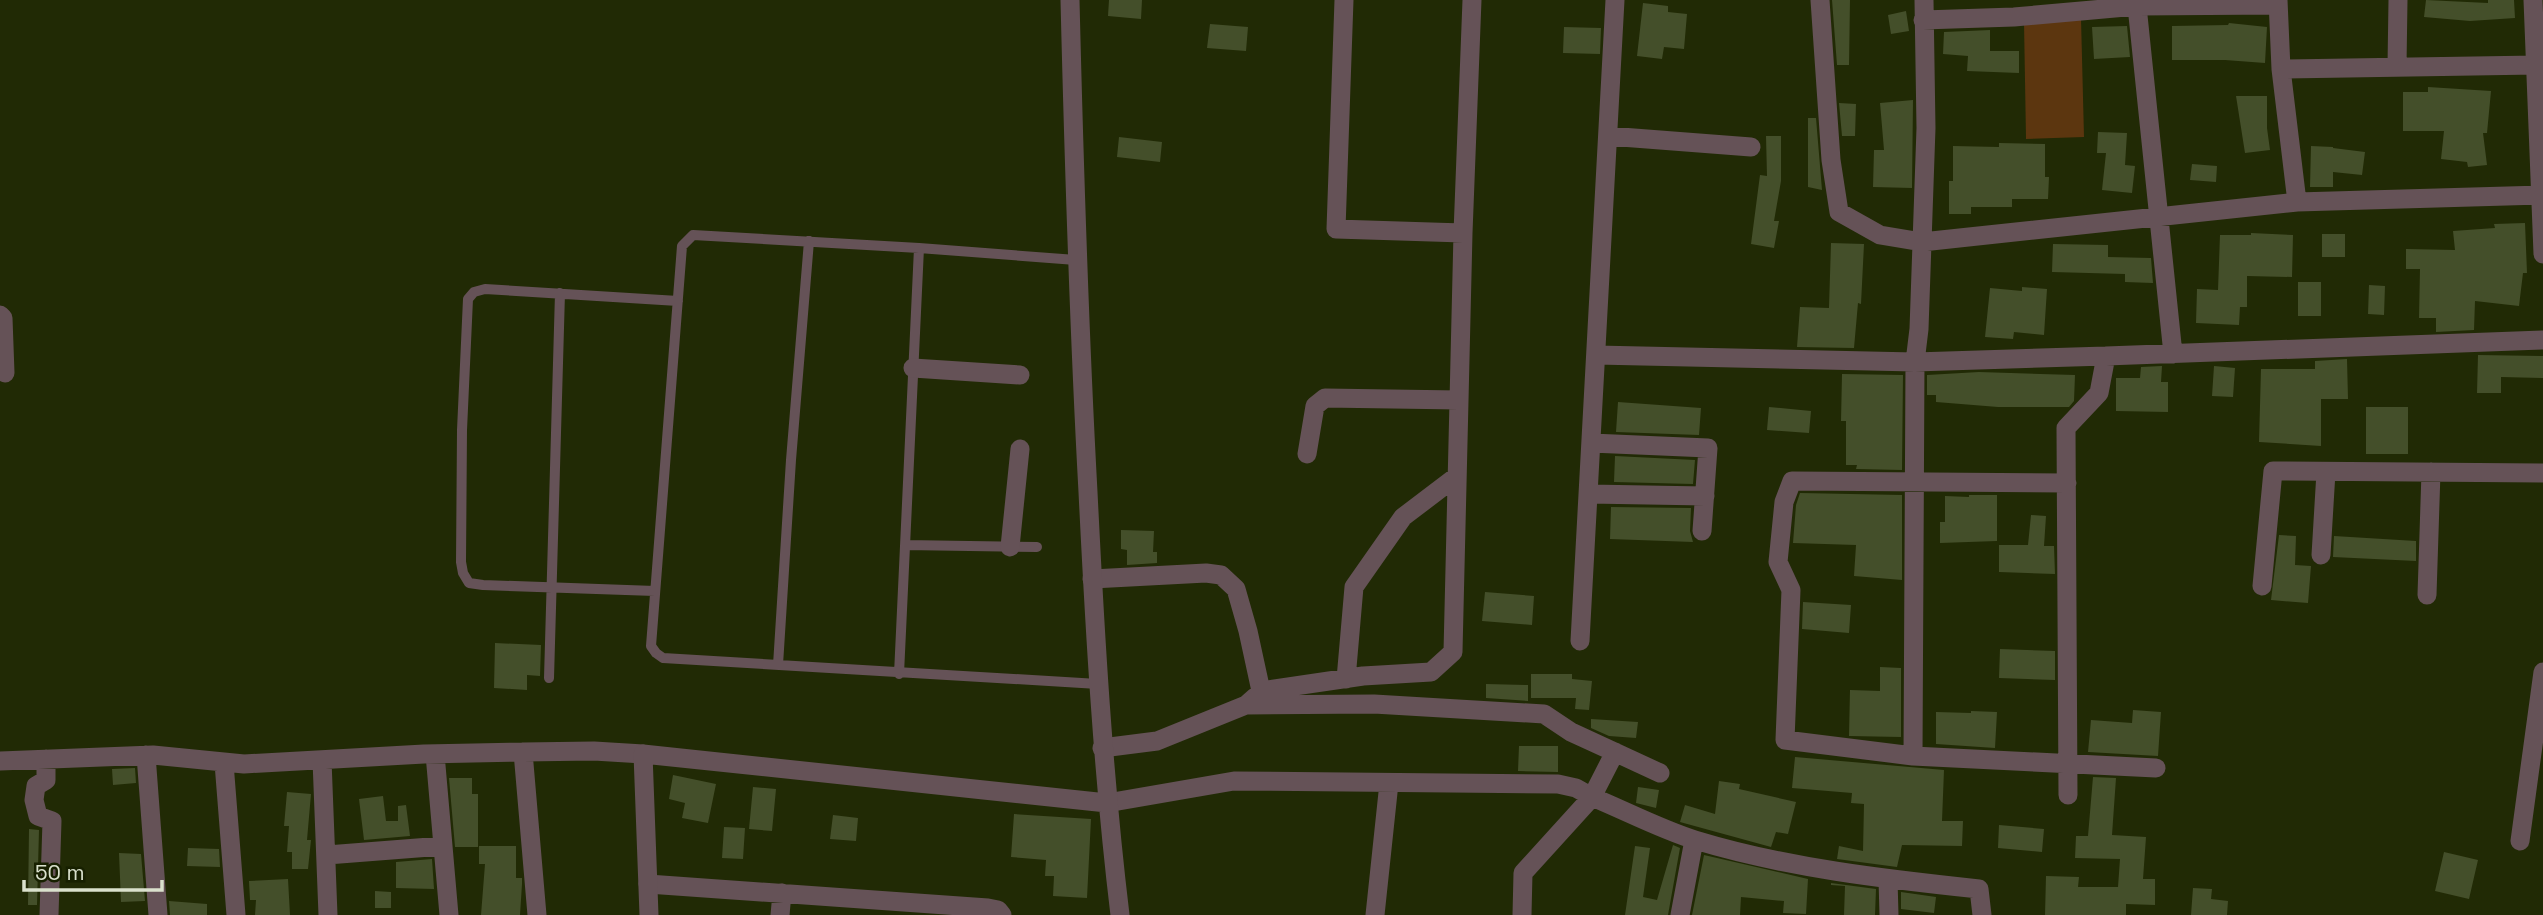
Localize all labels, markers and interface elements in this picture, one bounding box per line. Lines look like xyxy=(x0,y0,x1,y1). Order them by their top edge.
scale bar xyxy=(24,848,163,892)
text: 50 m xyxy=(35,859,85,886)

